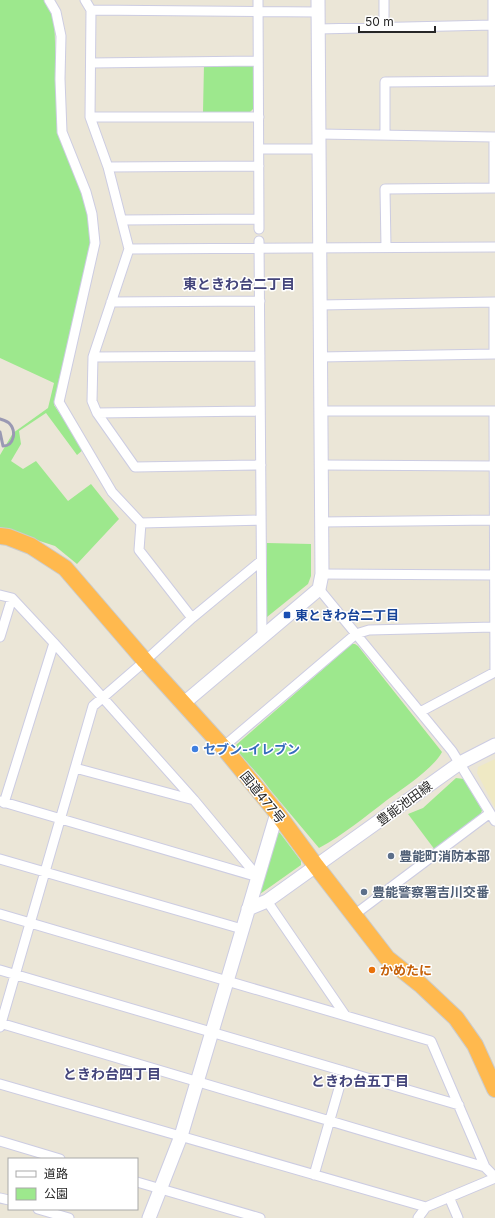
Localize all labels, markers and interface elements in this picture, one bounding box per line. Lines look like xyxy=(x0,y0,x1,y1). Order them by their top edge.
scale bar xyxy=(359,8,435,34)
text: 50 m xyxy=(365,14,394,29)
district label: 東ときわ台二丁目 xyxy=(183,275,295,292)
place label: 東ときわ台二丁目 xyxy=(295,607,399,623)
marker: 東ときわ台二丁目 xyxy=(282,610,292,620)
place label: セブン-イレブン xyxy=(203,741,300,757)
marker: セブン-イレブン xyxy=(190,744,200,754)
street label: 国道477号 xyxy=(237,768,289,826)
street label: 豊能池田線 xyxy=(373,777,435,829)
place label: 豊能町消防本部 xyxy=(399,848,490,864)
marker: 豊能町消防本部 xyxy=(386,851,396,861)
place label: 豊能警察署吉川交番 xyxy=(372,884,489,900)
marker: 豊能警察署吉川交番 xyxy=(359,887,369,897)
place label: かめたに xyxy=(380,962,432,978)
marker: かめたに xyxy=(367,965,377,975)
district label: ときわ台四丁目 xyxy=(63,1065,161,1082)
district label: ときわ台五丁目 xyxy=(311,1072,409,1089)
legend xyxy=(8,1158,138,1210)
text: 道路 xyxy=(44,1166,68,1181)
text: 公園 xyxy=(44,1186,68,1201)

